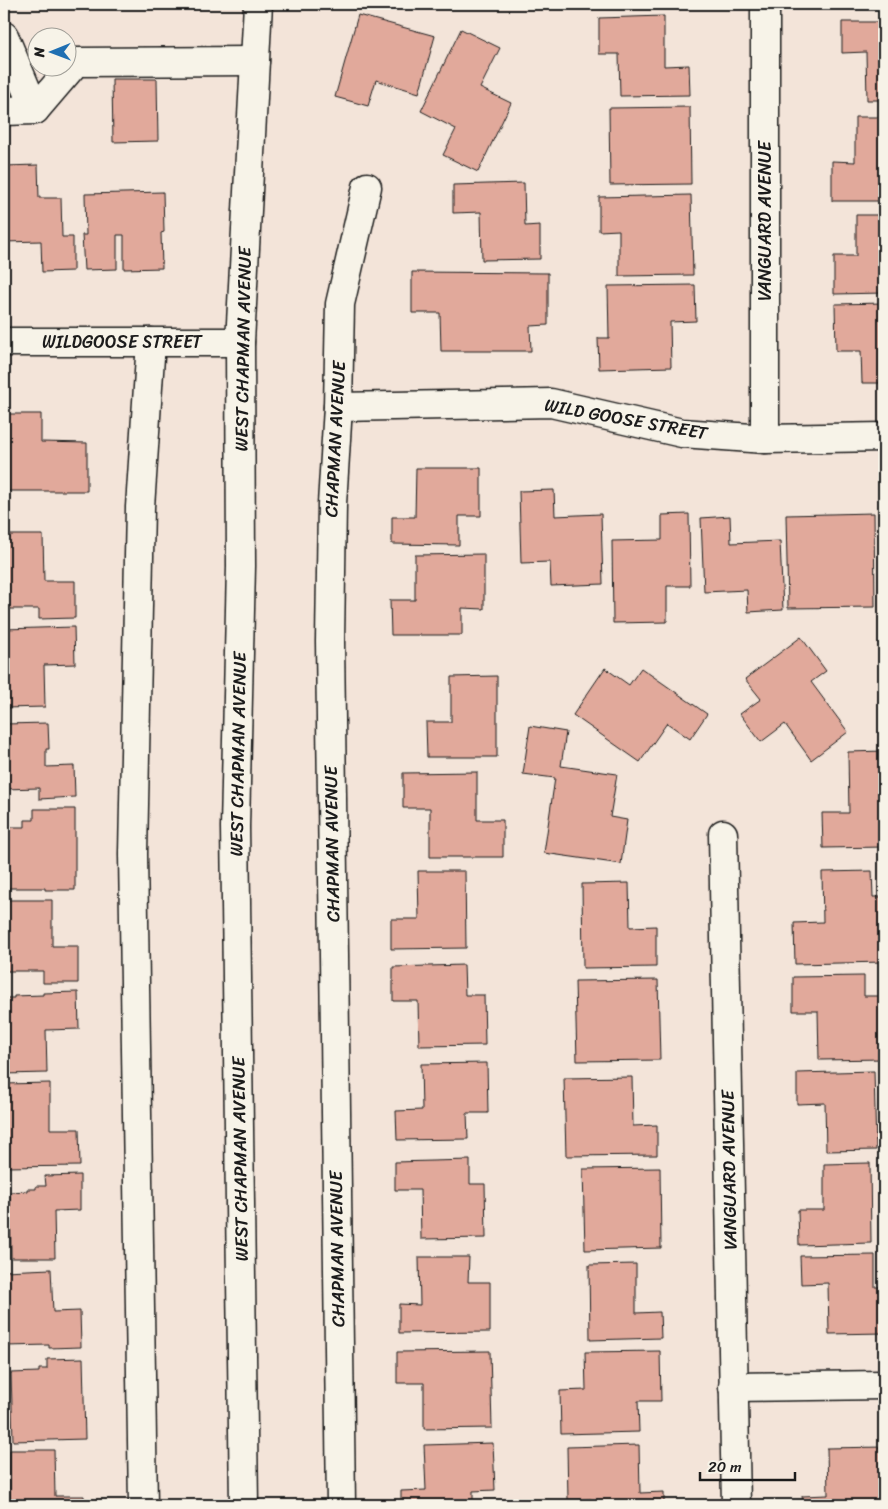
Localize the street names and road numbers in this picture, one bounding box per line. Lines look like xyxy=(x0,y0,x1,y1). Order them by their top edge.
street label: VANGUARD AVENUE xyxy=(749,140,781,301)
street label: WEST CHAPMAN AVENUE xyxy=(225,245,261,452)
street label: WILDGOOSE STREET xyxy=(42,326,203,358)
street label: CHAPMAN AVENUE xyxy=(315,359,355,518)
street label: WILD GOOSE STREET xyxy=(542,389,711,449)
street label: WEST CHAPMAN AVENUE xyxy=(220,650,256,857)
street label: CHAPMAN AVENUE xyxy=(315,765,349,922)
street label: WEST CHAPMAN AVENUE xyxy=(222,1055,258,1262)
street label: VANGUARD AVENUE xyxy=(712,1089,746,1250)
street label: CHAPMAN AVENUE xyxy=(320,1170,354,1327)

